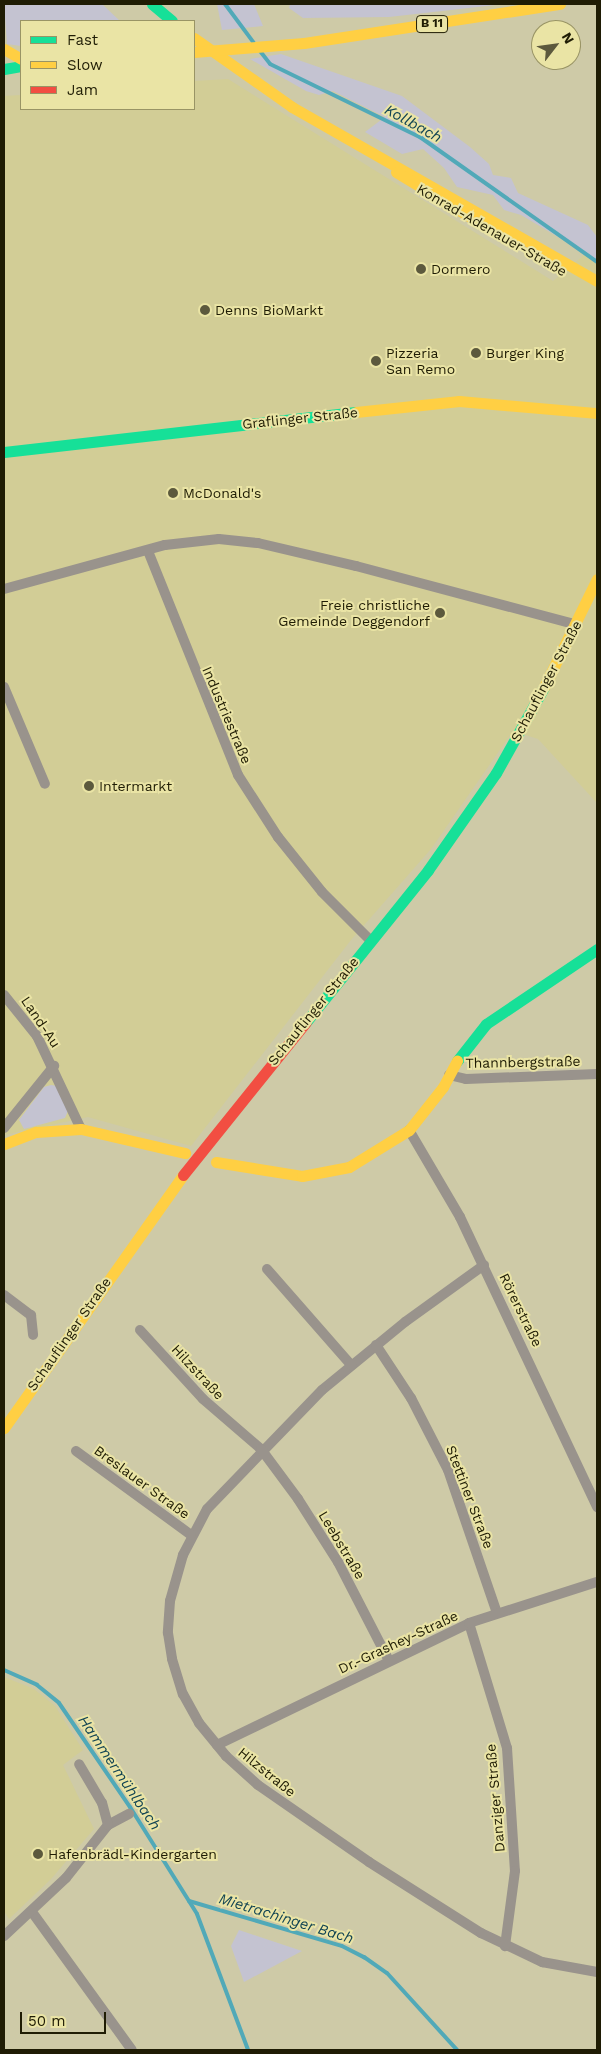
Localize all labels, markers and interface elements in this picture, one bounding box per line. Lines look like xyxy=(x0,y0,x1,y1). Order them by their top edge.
road number: B 11 xyxy=(416,14,448,34)
legend xyxy=(20,20,195,110)
north arrow xyxy=(531,20,581,70)
text: N xyxy=(559,30,578,46)
text: Fast xyxy=(67,31,98,49)
text: Slow xyxy=(67,56,103,74)
text: Jam xyxy=(67,81,98,99)
water label: Kollbach xyxy=(381,101,445,147)
street label: Konrad-Adenauer-Straße xyxy=(414,180,570,280)
place label: Dormero xyxy=(431,261,491,277)
marker: Dormero xyxy=(415,263,427,275)
place label: Denns BioMarkt xyxy=(215,302,323,318)
marker: Denns BioMarkt xyxy=(199,304,211,316)
place label: Pizzeria San Remo xyxy=(386,345,455,378)
place label: Burger King xyxy=(486,345,564,361)
marker: Burger King xyxy=(470,347,482,359)
marker: Pizzeria San Remo xyxy=(370,355,382,367)
street label: Graflinger Straße xyxy=(241,404,359,432)
place label: McDonald's xyxy=(183,485,261,501)
marker: McDonald's xyxy=(167,487,179,499)
place label: Freie christliche Gemeinde Deggendorf xyxy=(278,597,430,630)
marker: Freie christliche Gemeinde Deggendorf xyxy=(434,607,446,619)
street label: Schauflinger Straße xyxy=(507,617,585,745)
street label: Industriestraße xyxy=(199,664,255,766)
place label: Intermarkt xyxy=(99,778,172,794)
marker: Intermarkt xyxy=(83,780,95,792)
street label: Schauflinger Straße xyxy=(264,953,362,1069)
street label: Land-Au xyxy=(18,993,64,1051)
street label: Thannbergstraße xyxy=(465,1053,581,1071)
street label: Rörerstraße xyxy=(496,1270,546,1350)
street label: Schauflinger Straße xyxy=(23,1274,115,1394)
street label: Hilzstraße xyxy=(168,1341,228,1403)
street label: Breslauer Straße xyxy=(91,1442,193,1522)
street label: Stettiner Straße xyxy=(443,1443,497,1551)
street label: Leebstraße xyxy=(315,1508,369,1582)
street label: Dr.-Grashey-Straße xyxy=(335,1607,461,1677)
water label: Hammermühlbach xyxy=(74,1712,164,1834)
street label: Danziger Straße xyxy=(482,1743,508,1853)
street label: Hilzstraße xyxy=(235,1744,299,1800)
place label: Hafenbrädl-Kindergarten xyxy=(48,1846,217,1862)
marker: Hafenbrädl-Kindergarten xyxy=(32,1848,44,1860)
water label: Mietrachinger Bach xyxy=(216,1890,356,1948)
scale bar xyxy=(22,2002,109,2034)
text: 50 m xyxy=(28,2012,65,2030)

